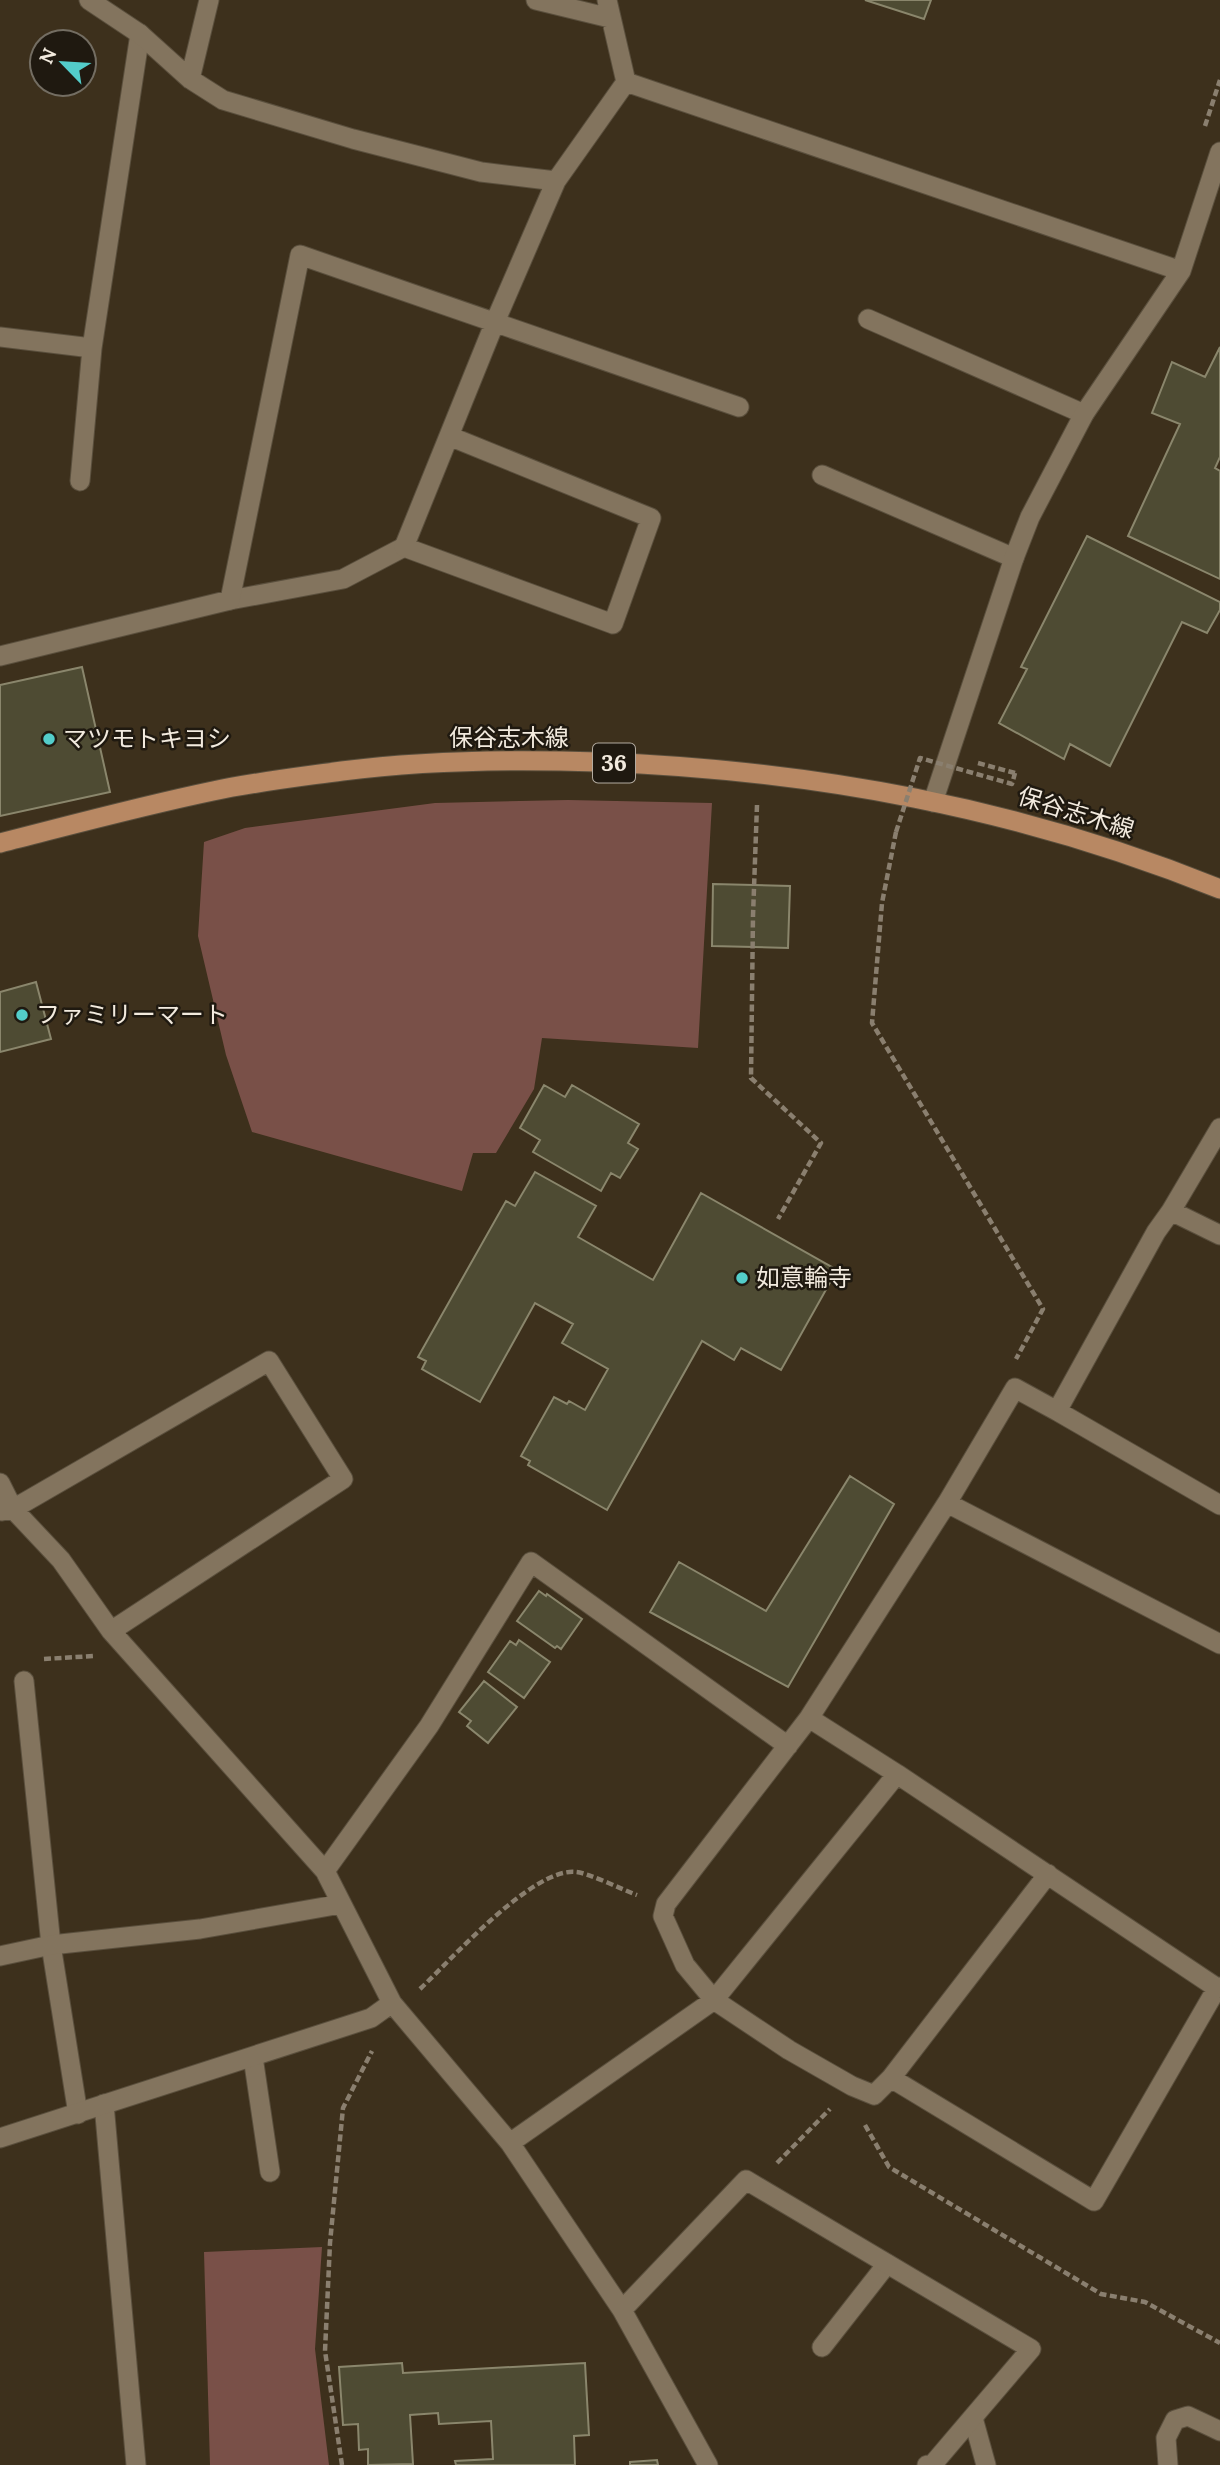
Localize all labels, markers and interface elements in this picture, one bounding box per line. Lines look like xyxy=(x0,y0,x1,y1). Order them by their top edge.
north arrow xyxy=(28,28,98,98)
text: N xyxy=(34,44,62,68)
street label: 保谷志木線 xyxy=(449,722,569,753)
place label: マツモトキヨシ xyxy=(63,723,231,754)
marker: マツモトキヨシ xyxy=(41,731,57,747)
road number: 36 xyxy=(593,744,635,782)
street label: 保谷志木線 xyxy=(1014,780,1138,845)
place label: ファミリーマート xyxy=(36,999,228,1030)
marker: ファミリーマート xyxy=(14,1007,30,1023)
place label: 如意輪寺 xyxy=(756,1262,852,1293)
marker: 如意輪寺 xyxy=(734,1270,750,1286)

